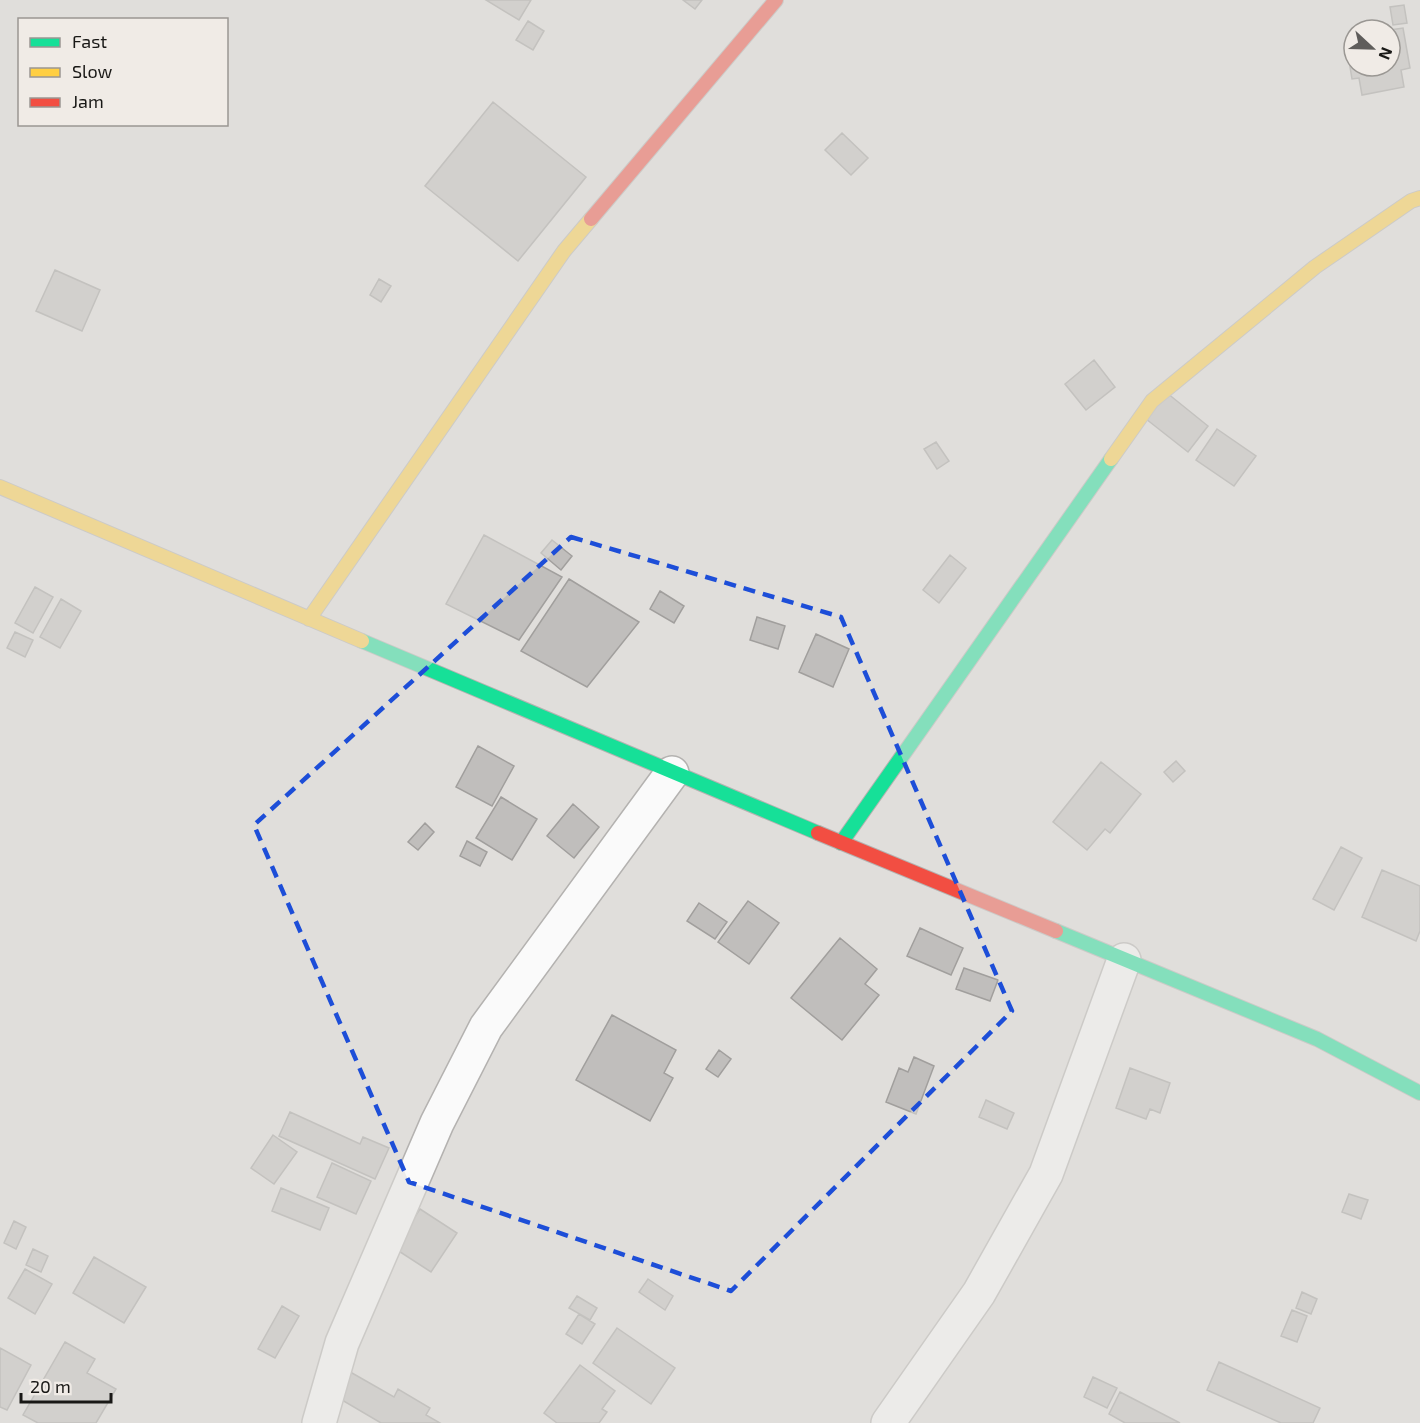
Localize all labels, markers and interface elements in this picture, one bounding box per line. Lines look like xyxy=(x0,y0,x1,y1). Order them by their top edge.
legend xyxy=(18,18,228,126)
north arrow xyxy=(1342,18,1402,78)
text: Fast xyxy=(72,30,107,52)
text: N xyxy=(1375,45,1397,63)
text: Slow xyxy=(72,60,113,82)
text: Jam xyxy=(72,90,104,112)
scale bar xyxy=(21,1366,111,1404)
text: 20 m xyxy=(30,1375,71,1397)

